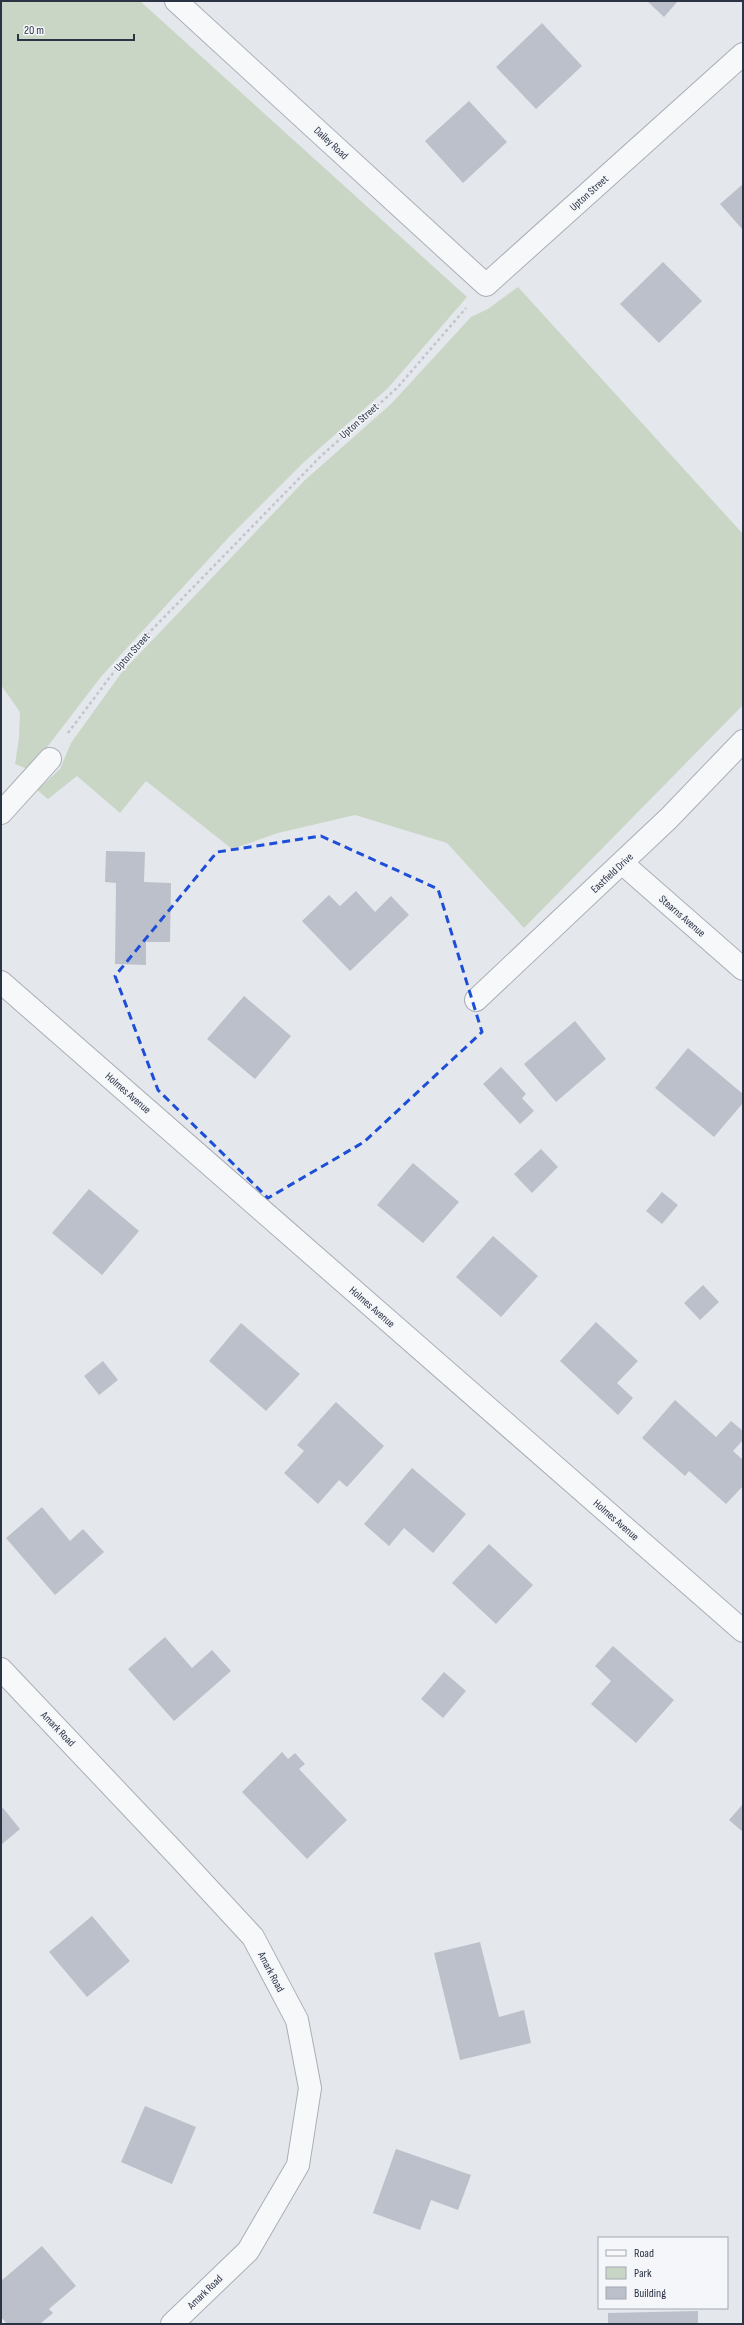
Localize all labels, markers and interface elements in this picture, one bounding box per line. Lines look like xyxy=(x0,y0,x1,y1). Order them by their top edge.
scale bar xyxy=(18,16,134,42)
text: 20 m xyxy=(24,23,44,38)
street label: Dailey Road xyxy=(311,124,351,162)
street label: Upton Street xyxy=(567,172,611,214)
street label: Upton Street xyxy=(337,400,382,441)
street label: Upton Street xyxy=(111,630,153,674)
street label: Eastfield Drive xyxy=(588,850,636,896)
street label: Stearns Avenue xyxy=(656,892,708,940)
street label: Holmes Avenue xyxy=(102,1070,154,1116)
street label: Holmes Avenue xyxy=(346,1284,398,1330)
street label: Holmes Avenue xyxy=(590,1497,642,1543)
street label: Amark Road xyxy=(37,1708,78,1750)
street label: Amark Road xyxy=(255,1949,287,1995)
legend xyxy=(598,2237,728,2309)
text: Road xyxy=(634,2246,654,2261)
text: Park xyxy=(634,2266,652,2281)
street label: Amark Road xyxy=(184,2272,226,2313)
text: Building xyxy=(634,2286,666,2301)

